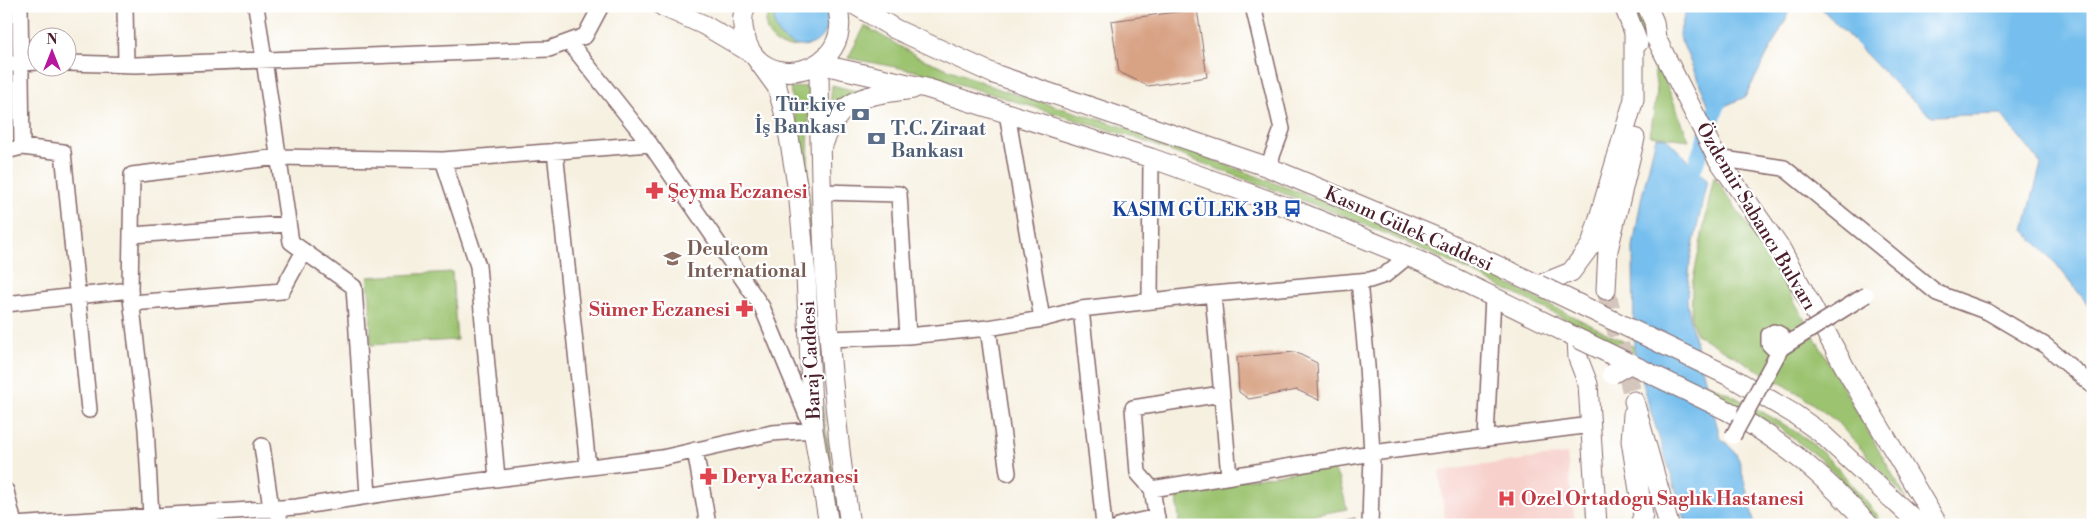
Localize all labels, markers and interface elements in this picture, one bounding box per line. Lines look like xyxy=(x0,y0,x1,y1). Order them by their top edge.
north arrow xyxy=(28,28,78,78)
text: N xyxy=(46,31,58,49)
place label: Türkiye İş Bankası xyxy=(755,93,846,139)
bank icon: Türkiye İş Bankası xyxy=(850,105,870,125)
place label: T.C. Ziraat Bankası xyxy=(891,117,986,163)
street label: Özdemir Sabancı Bulvarı xyxy=(1691,118,1823,315)
bank icon: T.C. Ziraat Bankası xyxy=(867,129,887,149)
place label: Şeyma Eczanesi xyxy=(668,180,808,204)
pharmacy icon: Şeyma Eczanesi xyxy=(644,181,664,201)
street label: Kasım Gülek Caddesi xyxy=(1321,181,1496,277)
place label: KASIM GÜLEK 3B xyxy=(1112,197,1278,222)
bus stop icon: KASIM GÜLEK 3B xyxy=(1282,199,1302,219)
place label: Deulcom International xyxy=(687,237,807,283)
school or university icon: Deulcom International xyxy=(663,249,683,269)
place label: Sümer Eczanesi xyxy=(589,298,730,322)
pharmacy icon: Sümer Eczanesi xyxy=(734,299,754,319)
street label: Baraj Caddesi xyxy=(796,300,826,421)
place label: Derya Eczanesi xyxy=(722,465,859,489)
pharmacy icon: Derya Eczanesi xyxy=(698,466,718,486)
place label: Ozel Ortadogu Saglık Hastanesi xyxy=(1521,487,1804,511)
hospital icon: Ozel Ortadogu Saglık Hastanesi xyxy=(1497,488,1517,508)

